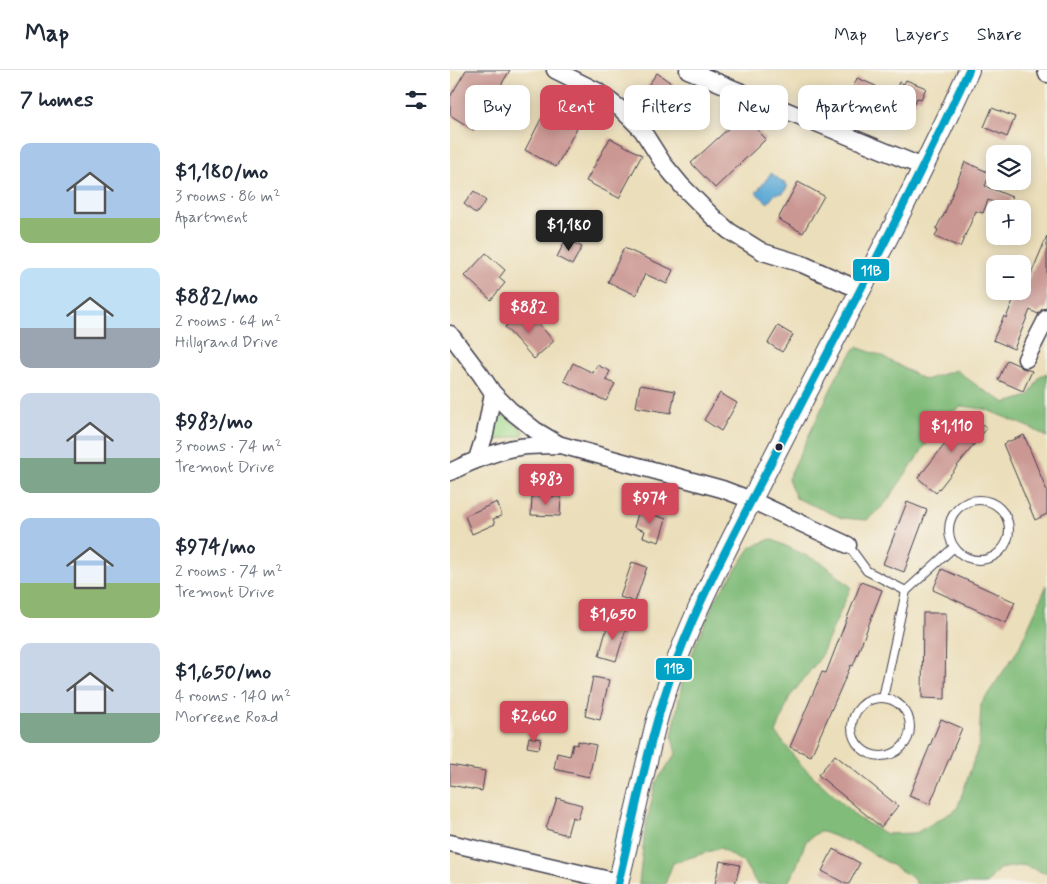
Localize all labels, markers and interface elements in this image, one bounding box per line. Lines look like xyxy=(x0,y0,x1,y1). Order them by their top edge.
text: Map xyxy=(25,19,69,50)
text: Map xyxy=(834,23,867,47)
text: Layers xyxy=(895,23,949,47)
text: Share xyxy=(977,23,1022,47)
chip: Buy xyxy=(465,85,530,130)
chip: Rent xyxy=(540,85,614,130)
chip: Filters xyxy=(624,85,710,130)
chip: New xyxy=(720,85,788,130)
chip: Apartment xyxy=(798,85,916,130)
text: 7 homes xyxy=(20,86,93,114)
icon: filters xyxy=(402,86,430,114)
map controls xyxy=(986,145,1031,300)
button: layers xyxy=(986,145,1031,190)
text: $1,180/mo xyxy=(175,158,268,186)
icon: home xyxy=(60,163,120,223)
text: 3 rooms · 86 m² xyxy=(175,186,280,207)
button: + xyxy=(986,200,1031,245)
text: Apartment xyxy=(175,207,248,228)
pin: $1,180 xyxy=(528,210,610,252)
text: $1,180 xyxy=(547,215,591,236)
button: − xyxy=(986,255,1031,300)
line badge: 11B xyxy=(852,258,890,282)
text: 11B xyxy=(860,262,882,280)
text: $882/mo xyxy=(175,283,258,311)
icon: home xyxy=(60,288,120,348)
pin: $882 xyxy=(499,292,559,334)
text: $882 xyxy=(511,297,547,318)
text: 2 rooms · 64 m² xyxy=(175,311,281,332)
text: Hillgrand Drive xyxy=(175,332,278,353)
text: $983/mo xyxy=(175,408,253,436)
pin: $1,110 xyxy=(911,410,993,453)
icon: home xyxy=(60,413,120,473)
text: $1,110 xyxy=(931,416,973,437)
text: 3 rooms · 74 m² xyxy=(175,436,282,457)
unlabelled marker xyxy=(774,442,784,452)
text: Tremont Drive xyxy=(175,457,274,478)
pin: $983 xyxy=(516,464,576,506)
text: $983 xyxy=(530,469,562,490)
pin: $974 xyxy=(620,482,680,525)
text: $974 xyxy=(633,488,667,509)
text: $974/mo xyxy=(175,533,255,561)
icon: home xyxy=(60,538,120,598)
text: 2 rooms · 74 m² xyxy=(175,561,283,582)
text: Tremont Drive xyxy=(175,582,274,603)
pin: $1,650 xyxy=(572,598,654,641)
text: $1,650 xyxy=(590,604,636,625)
line badge: 11B xyxy=(655,657,693,681)
text: $1,650/mo xyxy=(175,658,271,686)
text: 11B xyxy=(663,660,685,678)
icon: home xyxy=(60,663,120,723)
text: 4 rooms · 140 m² xyxy=(175,686,291,707)
pin: $2,660 xyxy=(493,700,575,743)
text: $2,660 xyxy=(511,706,557,727)
text: Morreene Road xyxy=(175,707,278,728)

